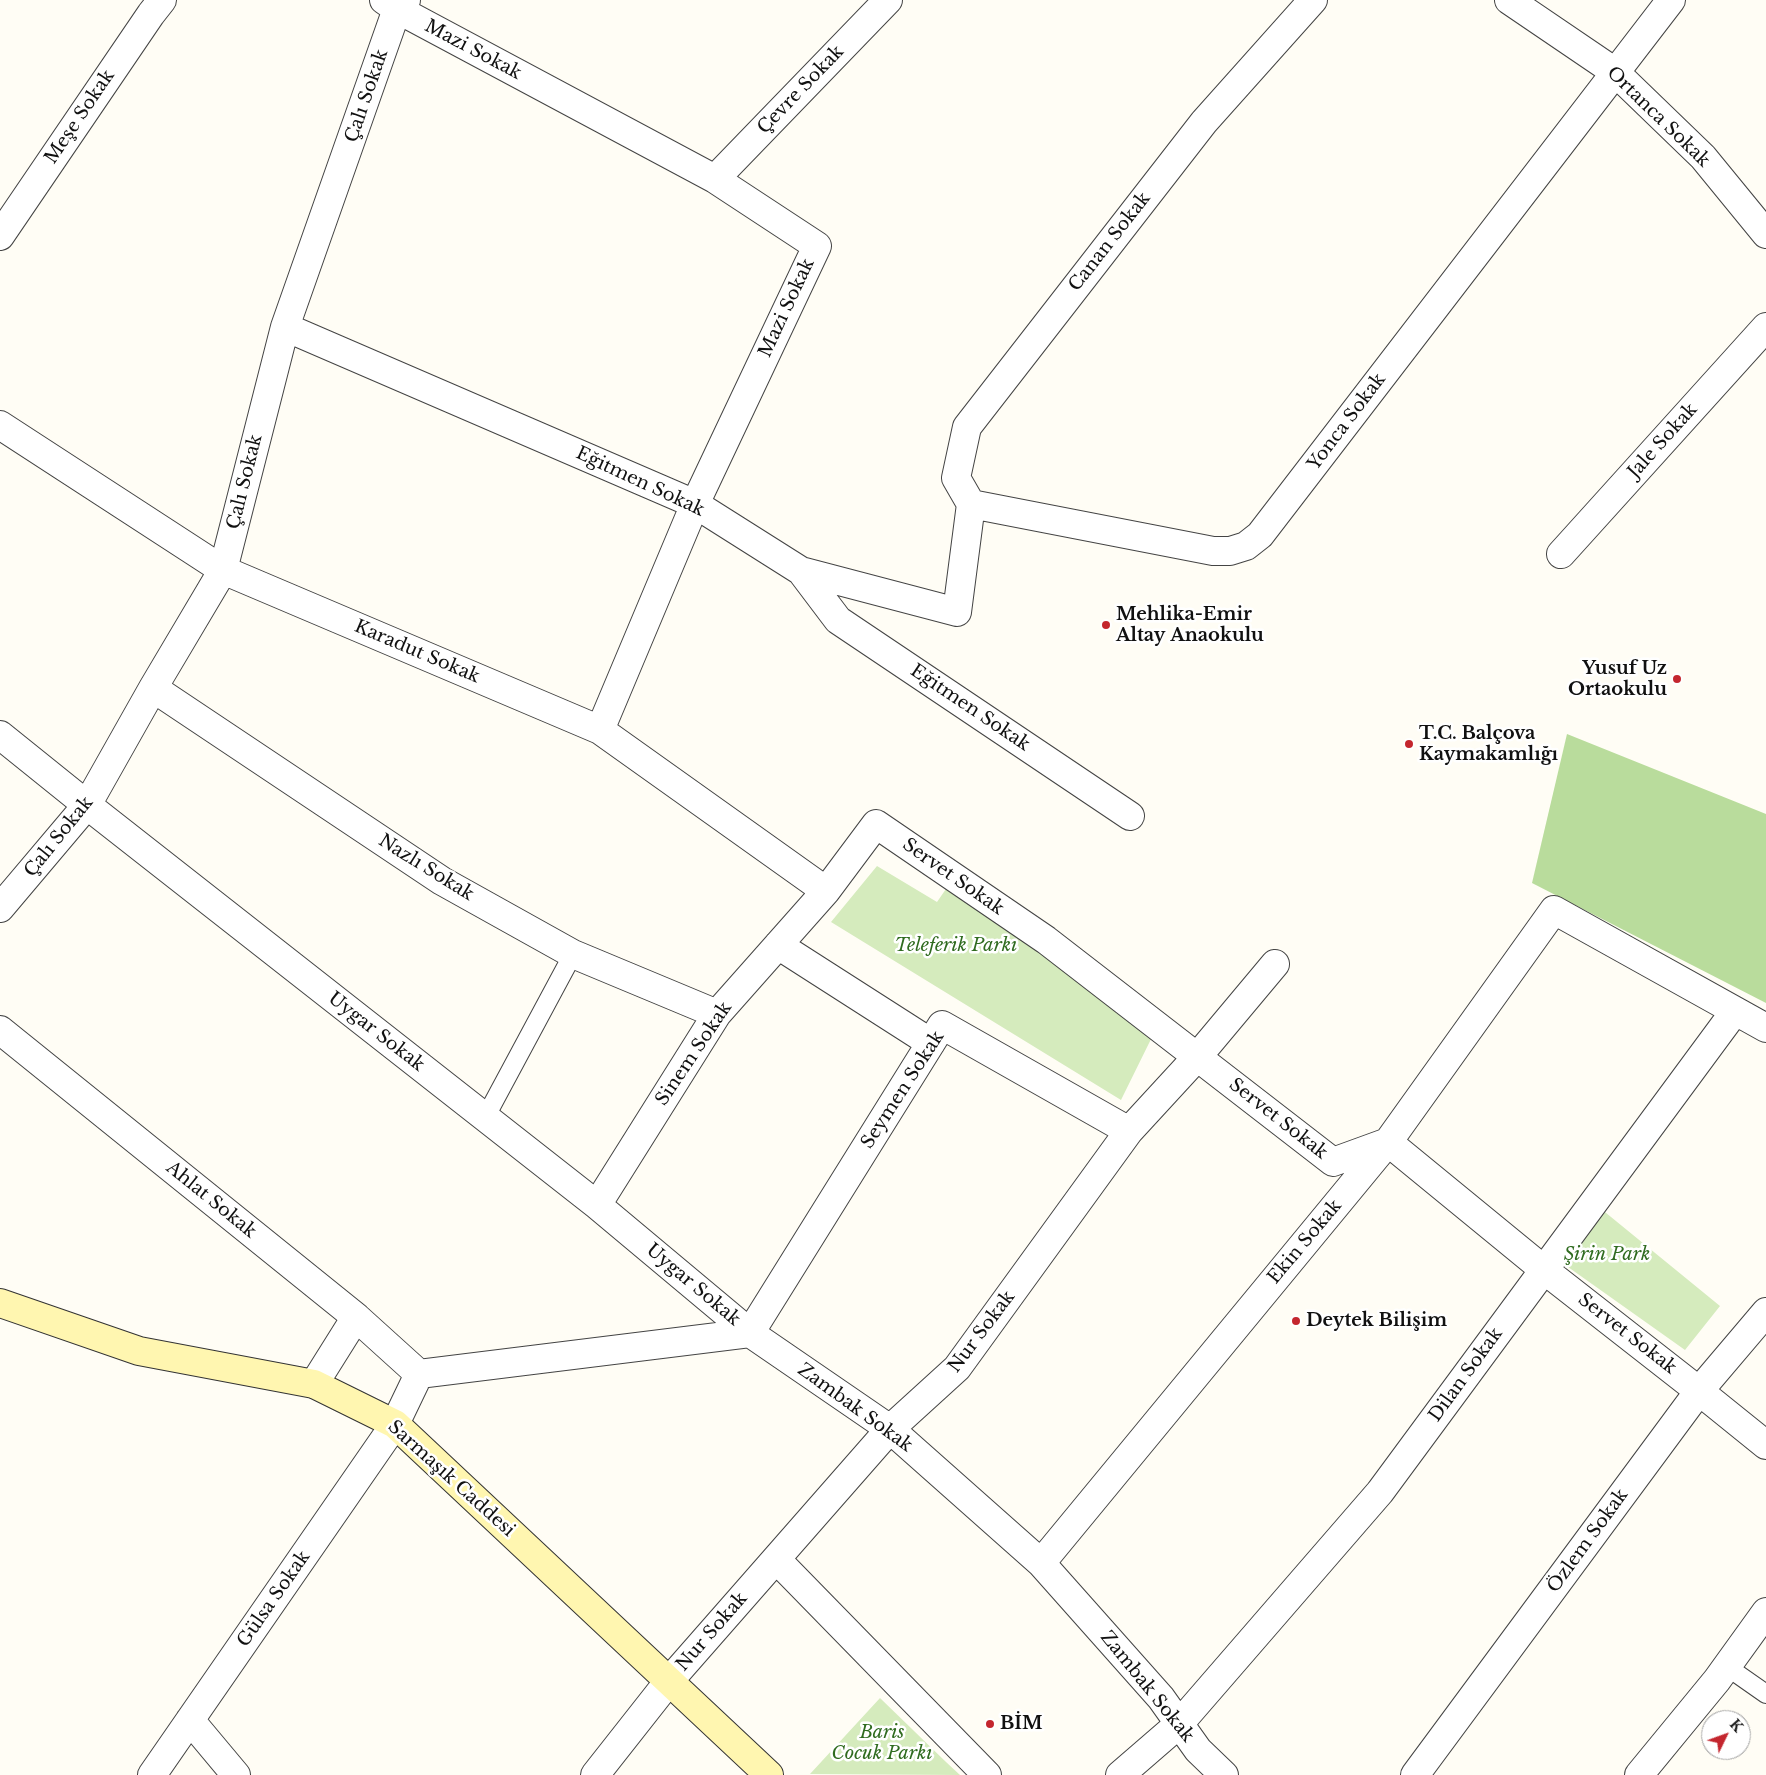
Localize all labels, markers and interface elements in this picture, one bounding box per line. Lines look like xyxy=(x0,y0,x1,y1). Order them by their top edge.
street label: Mazi Sokak xyxy=(421,15,525,85)
street label: Çevre Sokak xyxy=(753,41,849,139)
street label: Çalı Sokak xyxy=(341,47,393,145)
street label: Ortanca Sokak xyxy=(1602,62,1714,172)
street label: Meşe Sokak xyxy=(41,66,119,168)
street label: Canan Sokak xyxy=(1065,188,1155,296)
street label: Mazi Sokak xyxy=(755,255,819,361)
street label: Yonca Sokak xyxy=(1304,369,1390,475)
street label: Jale Sokak xyxy=(1624,399,1702,483)
street label: Çalı Sokak xyxy=(223,432,267,532)
street label: Eğitmen Sokak xyxy=(572,443,708,521)
place label: Mehlika-Emir Altay Anaokulu xyxy=(1116,604,1264,646)
street label: Karadut Sokak xyxy=(351,616,483,688)
marker: Mehlika-Emir Altay Anaokulu xyxy=(1100,619,1112,631)
place label: Yusuf Uz Ortaokulu xyxy=(1568,658,1667,701)
street label: Eğitmen Sokak xyxy=(906,660,1034,756)
marker: Yusuf Uz Ortaokulu xyxy=(1671,673,1683,685)
place label: T.C. Balçova Kaymakamlığı xyxy=(1419,723,1558,766)
marker: T.C. Balçova Kaymakamlığı xyxy=(1403,738,1415,750)
street label: Çalı Sokak xyxy=(20,792,98,882)
street label: Nazlı Sokak xyxy=(374,830,478,906)
street label: Servet Sokak xyxy=(898,834,1008,920)
park label: Teleferik Parkı xyxy=(895,935,1017,957)
street label: Uygar Sokak xyxy=(324,988,428,1076)
street label: Sinem Sokak xyxy=(651,998,737,1110)
street label: Seymen Sokak xyxy=(857,1027,949,1153)
street label: Servet Sokak xyxy=(1225,1074,1331,1164)
street label: Ahlat Sokak xyxy=(162,1157,260,1243)
street label: Ekin Sokak xyxy=(1263,1195,1347,1289)
street label: Uygar Sokak xyxy=(641,1239,745,1331)
park label: Şirin Park xyxy=(1564,1244,1650,1266)
street label: Nur Sokak xyxy=(944,1287,1020,1377)
street label: Servet Sokak xyxy=(1574,1289,1680,1379)
place label: Deytek Bilişim xyxy=(1306,1310,1447,1332)
marker: Deytek Bilişim xyxy=(1290,1315,1302,1327)
street label: Dilan Sokak xyxy=(1425,1324,1507,1426)
street label: Zambak Sokak xyxy=(793,1359,917,1457)
street label: Sarmaşık Caddesi xyxy=(383,1416,519,1542)
street label: Özlem Sokak xyxy=(1543,1485,1633,1597)
street label: Gülsa Sokak xyxy=(233,1547,315,1651)
street label: Nur Sokak xyxy=(672,1588,752,1676)
street label: Zambak Sokak xyxy=(1096,1627,1198,1747)
north arrow xyxy=(1701,1710,1751,1760)
place label: BİM xyxy=(1000,1713,1043,1735)
text: K xyxy=(1726,1715,1747,1736)
marker: BİM xyxy=(984,1718,996,1730)
park label: Baris Cocuk Parkı xyxy=(832,1722,932,1765)

